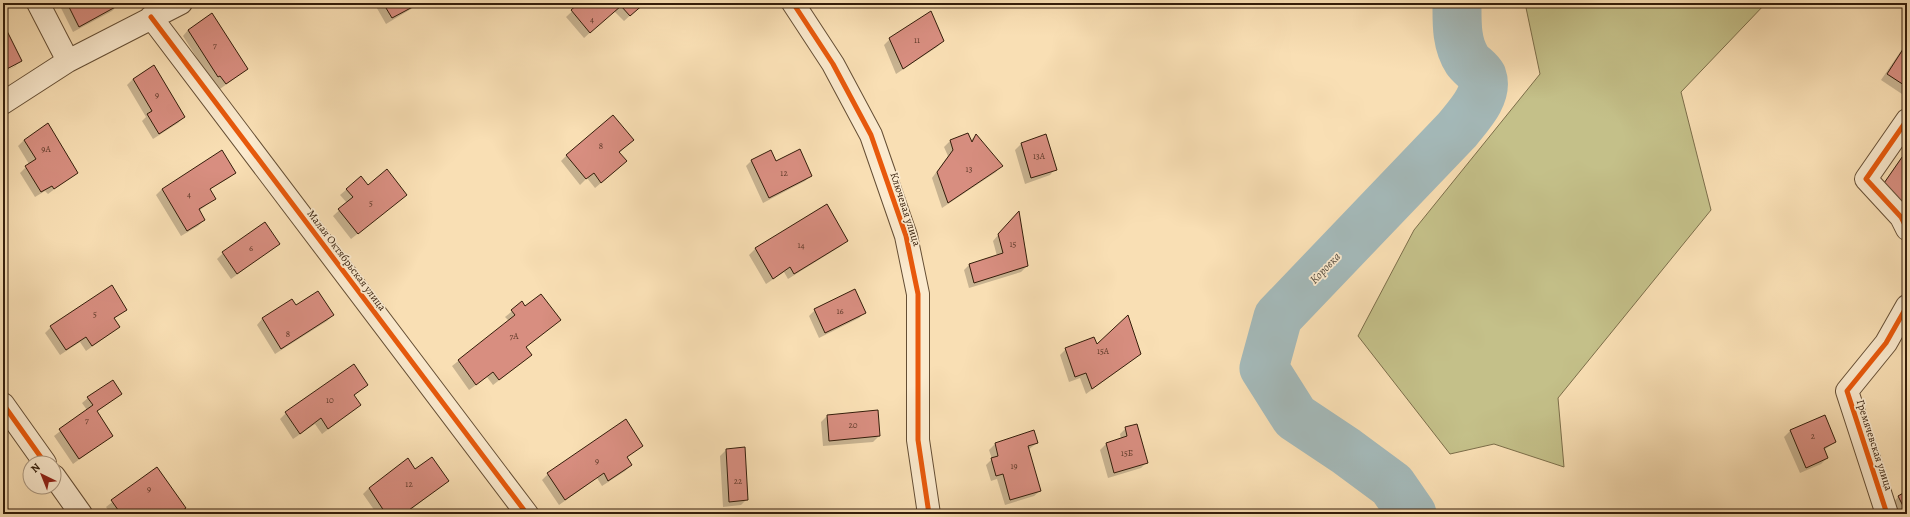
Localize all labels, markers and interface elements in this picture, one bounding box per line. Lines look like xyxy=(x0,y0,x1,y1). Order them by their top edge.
house number: 4 xyxy=(590,13,594,25)
house number: 11 xyxy=(914,34,920,46)
house number: 7 xyxy=(213,39,217,51)
house number: 9 xyxy=(155,89,159,101)
house number: 8 xyxy=(599,140,603,152)
house number: 9А xyxy=(41,143,51,155)
house number: 13А xyxy=(1033,150,1046,162)
house number: 13 xyxy=(966,163,973,175)
house number: 12 xyxy=(780,167,788,179)
street label: Ключевая улица xyxy=(887,170,925,249)
house number: 4 xyxy=(187,188,191,200)
house number: 5 xyxy=(369,197,373,209)
street label: Малая Октябрьская улица xyxy=(304,207,390,315)
house number: 15 xyxy=(1010,238,1017,250)
house number: 14 xyxy=(797,239,805,251)
house number: 6 xyxy=(249,242,253,254)
water label: Коровка xyxy=(1306,248,1344,287)
house number: 16 xyxy=(836,305,844,317)
house number: 5 xyxy=(93,308,97,320)
house number: 8 xyxy=(286,328,290,340)
house number: 7А xyxy=(509,330,519,342)
house number: 15А xyxy=(1097,345,1110,357)
house number: 10 xyxy=(326,394,334,406)
street label: Гремячевская улица xyxy=(1853,398,1897,493)
house number: 7 xyxy=(85,414,89,426)
house number: 20 xyxy=(848,419,858,431)
house number: 2 xyxy=(1811,430,1816,442)
house number: 15Б xyxy=(1121,447,1133,459)
north arrow xyxy=(22,455,62,495)
house number: 9 xyxy=(595,455,599,467)
text: N xyxy=(27,460,44,476)
house number: 19 xyxy=(1010,460,1018,472)
house number: 22 xyxy=(734,475,743,487)
house number: 12 xyxy=(405,478,413,490)
house number: 9 xyxy=(147,483,151,495)

